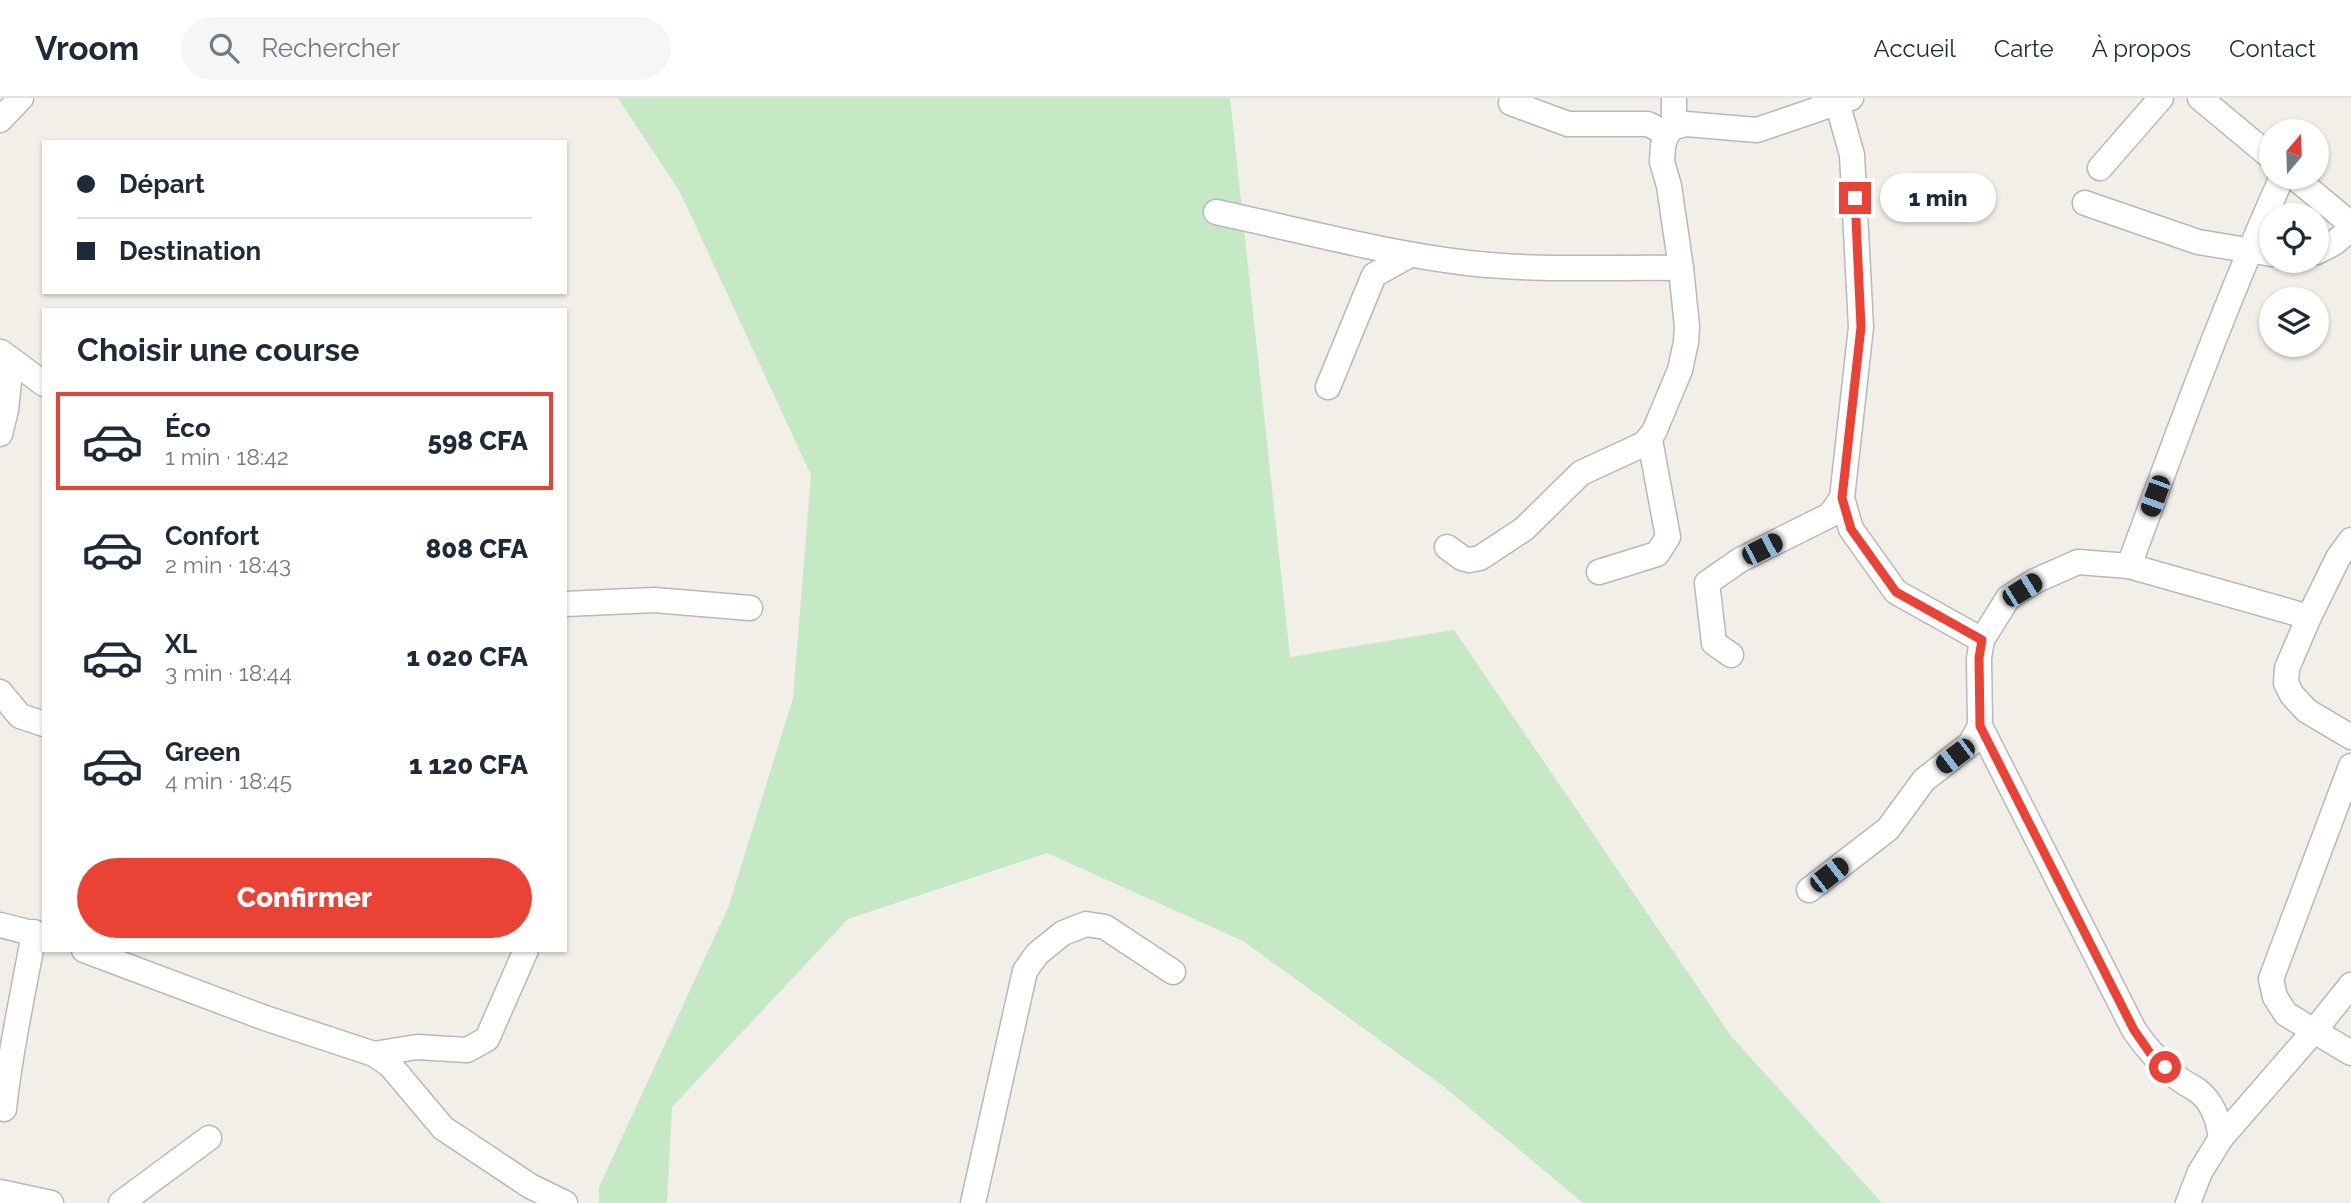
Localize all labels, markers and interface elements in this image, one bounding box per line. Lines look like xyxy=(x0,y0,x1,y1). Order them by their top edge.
search box xyxy=(181,17,671,80)
text: Vroom xyxy=(35,29,139,68)
icon: search xyxy=(205,29,243,67)
text: Rechercher xyxy=(261,33,400,63)
text: Accueil xyxy=(1874,34,1956,63)
text: Carte xyxy=(1994,34,2054,63)
text: À propos xyxy=(2092,34,2191,63)
text: Contact xyxy=(2229,34,2316,63)
north arrow xyxy=(2259,119,2329,189)
map controls xyxy=(2259,119,2329,357)
text: Départ xyxy=(119,169,205,199)
callout: 1 min xyxy=(1880,174,1995,222)
route end xyxy=(1839,182,1871,214)
text: 1 min xyxy=(1908,184,1968,211)
button: locate xyxy=(2259,203,2329,273)
text: Destination xyxy=(119,236,261,266)
button: layers xyxy=(2259,287,2329,357)
text: Choisir une course xyxy=(77,331,360,368)
icon: car xyxy=(81,410,144,473)
text: Éco xyxy=(165,413,211,443)
text: 598 CFA xyxy=(428,426,528,456)
text: 1 min · 18:42 xyxy=(165,443,289,470)
car xyxy=(2138,473,2173,519)
icon: car xyxy=(81,518,144,581)
text: Confort xyxy=(165,521,259,551)
car xyxy=(1739,530,1786,568)
text: 808 CFA xyxy=(426,534,528,564)
text: 2 min · 18:43 xyxy=(165,551,291,578)
car xyxy=(1999,570,2046,610)
icon: car xyxy=(81,626,144,689)
text: XL xyxy=(165,629,197,659)
text: 1 020 CFA xyxy=(407,642,528,672)
text: 3 min · 18:44 xyxy=(165,659,292,686)
icon: car xyxy=(81,734,144,797)
car xyxy=(1932,735,1979,777)
text: Green xyxy=(165,737,241,767)
text: 1 120 CFA xyxy=(409,750,528,780)
text: 4 min · 18:45 xyxy=(165,767,292,794)
car xyxy=(1806,854,1853,896)
button: Confirmer xyxy=(77,858,532,938)
route start xyxy=(2149,1051,2181,1083)

